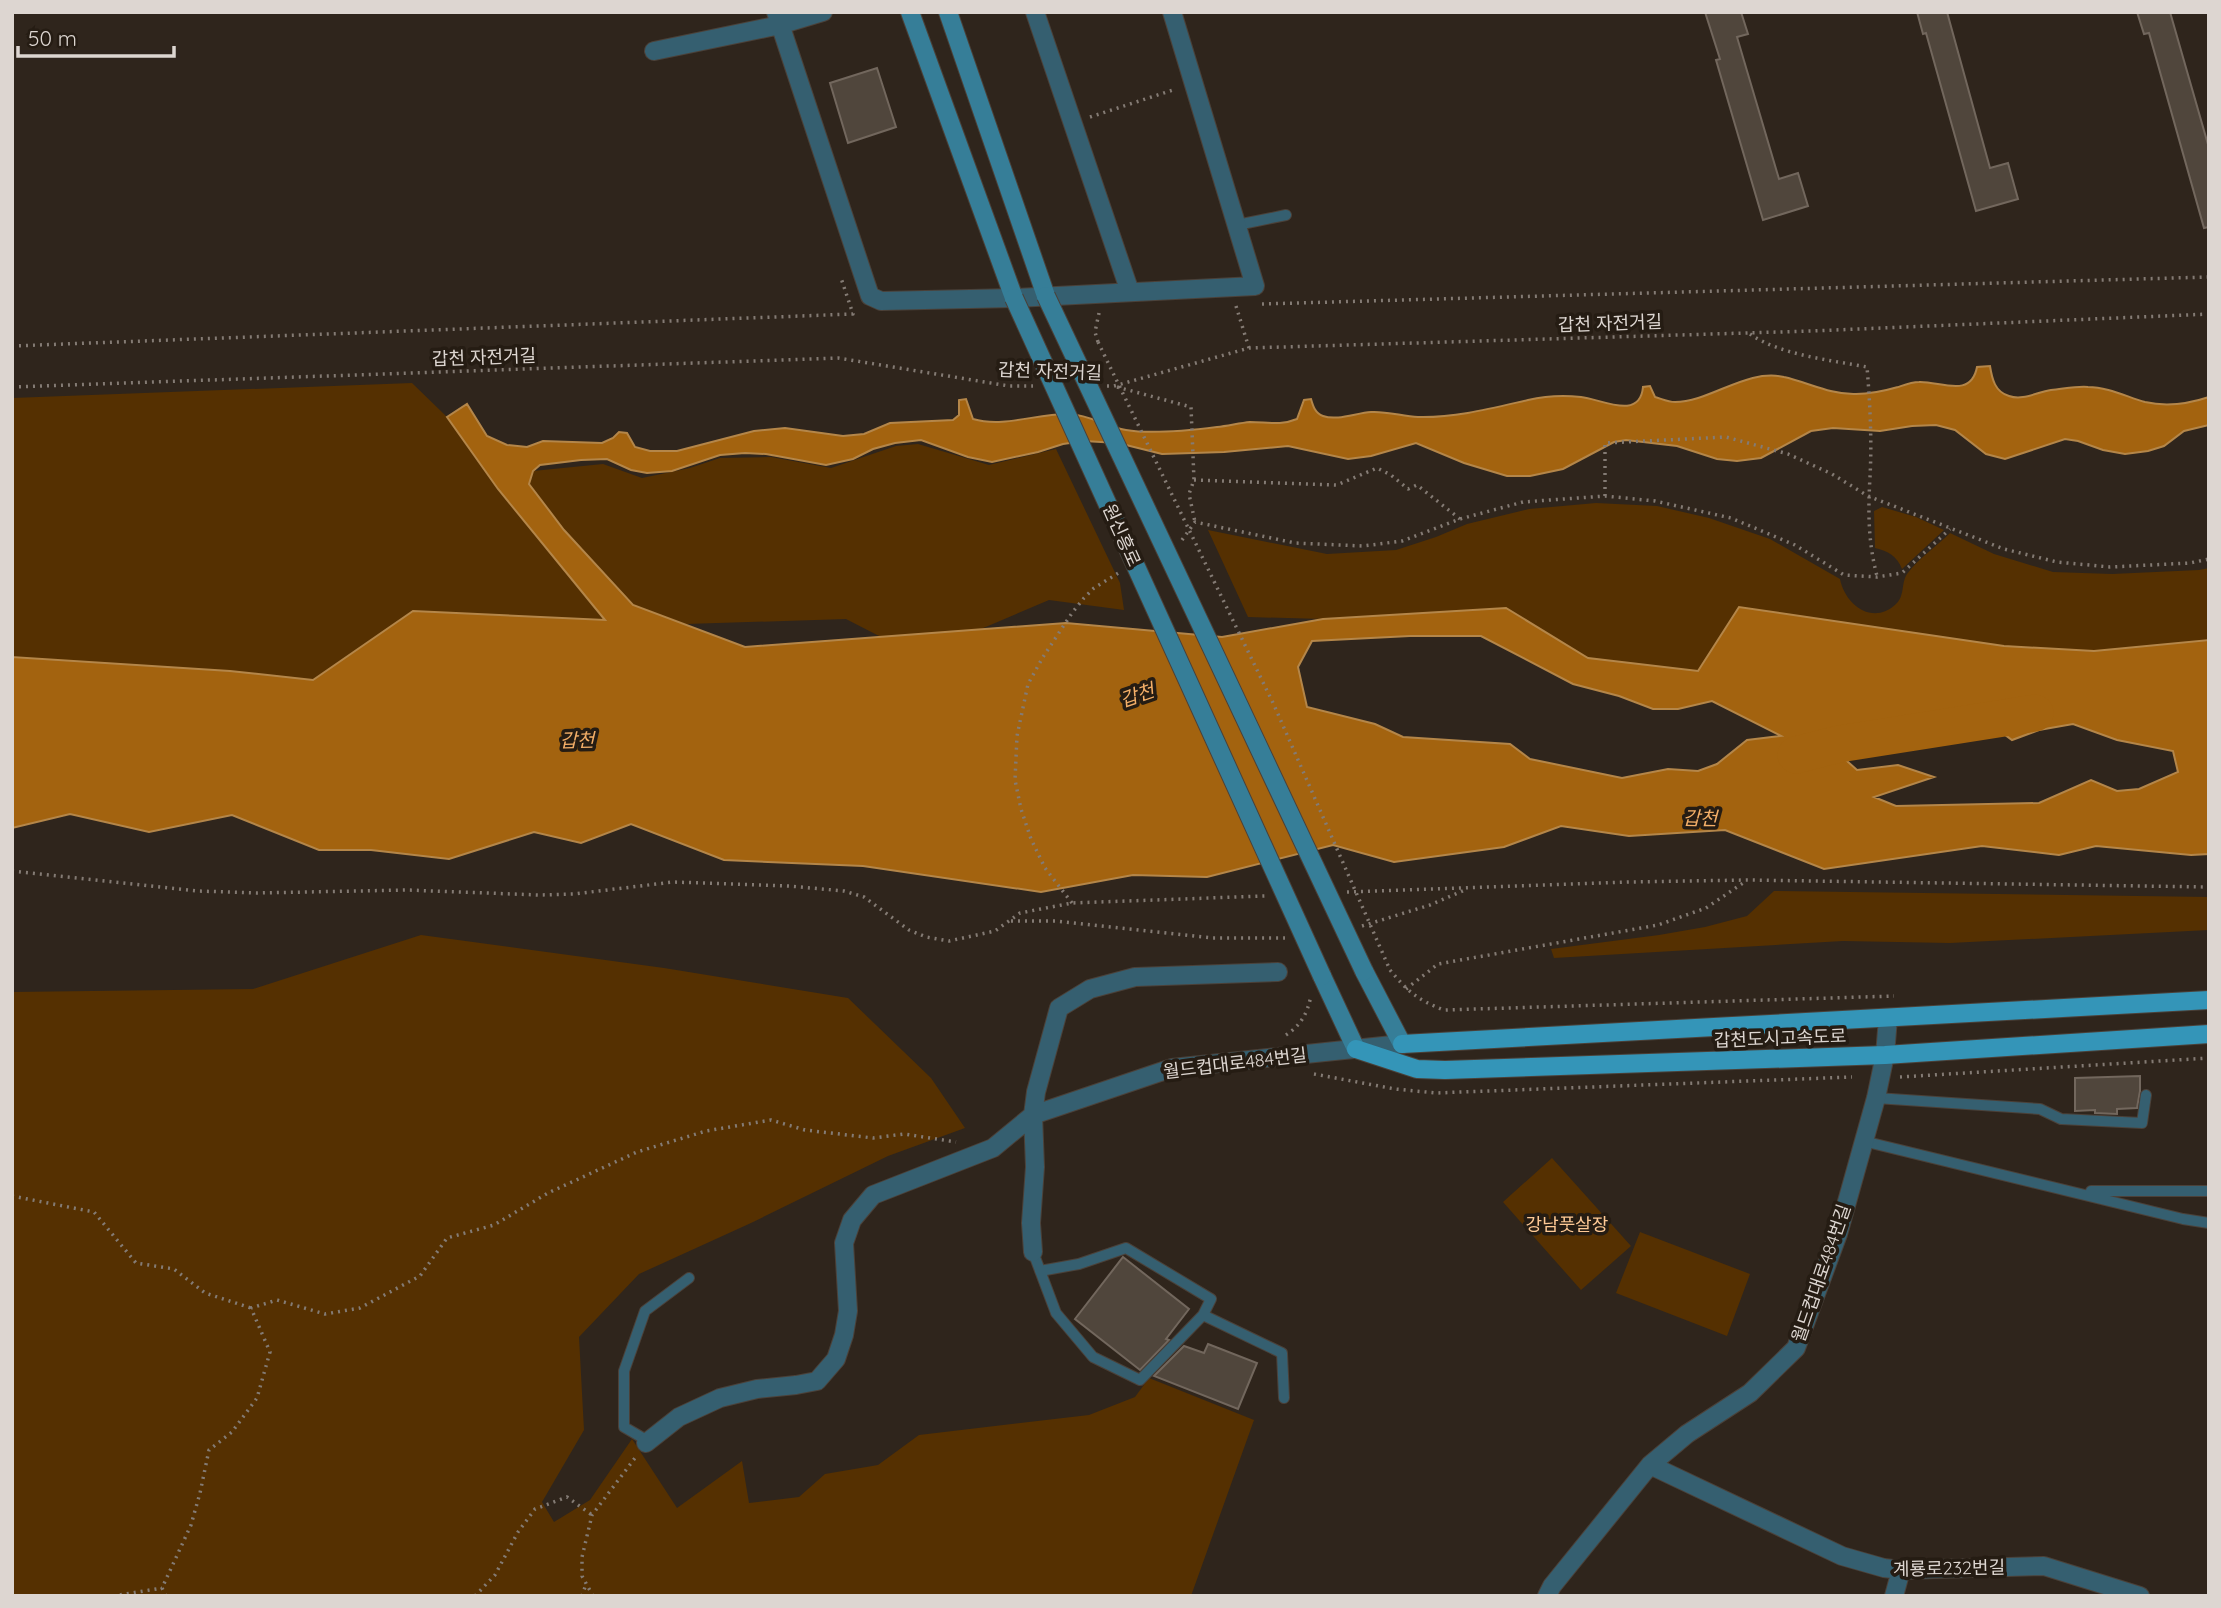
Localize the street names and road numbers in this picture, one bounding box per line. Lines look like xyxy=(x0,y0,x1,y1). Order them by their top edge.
street label: 갑천 자전거길 xyxy=(1557,310,1663,336)
street label: 갑천 자전거길 xyxy=(431,344,537,370)
street label: 갑천 자전거길 xyxy=(997,358,1103,384)
street label: 원신흥로 xyxy=(1098,500,1146,570)
street label: 갑천도시고속도로 xyxy=(1713,1024,1847,1052)
street label: 월드컵대로484번길 xyxy=(1162,1043,1308,1083)
street label: 월드컵대로484번길 xyxy=(1787,1201,1855,1345)
street label: 계룡로232번길 xyxy=(1893,1556,2005,1580)

